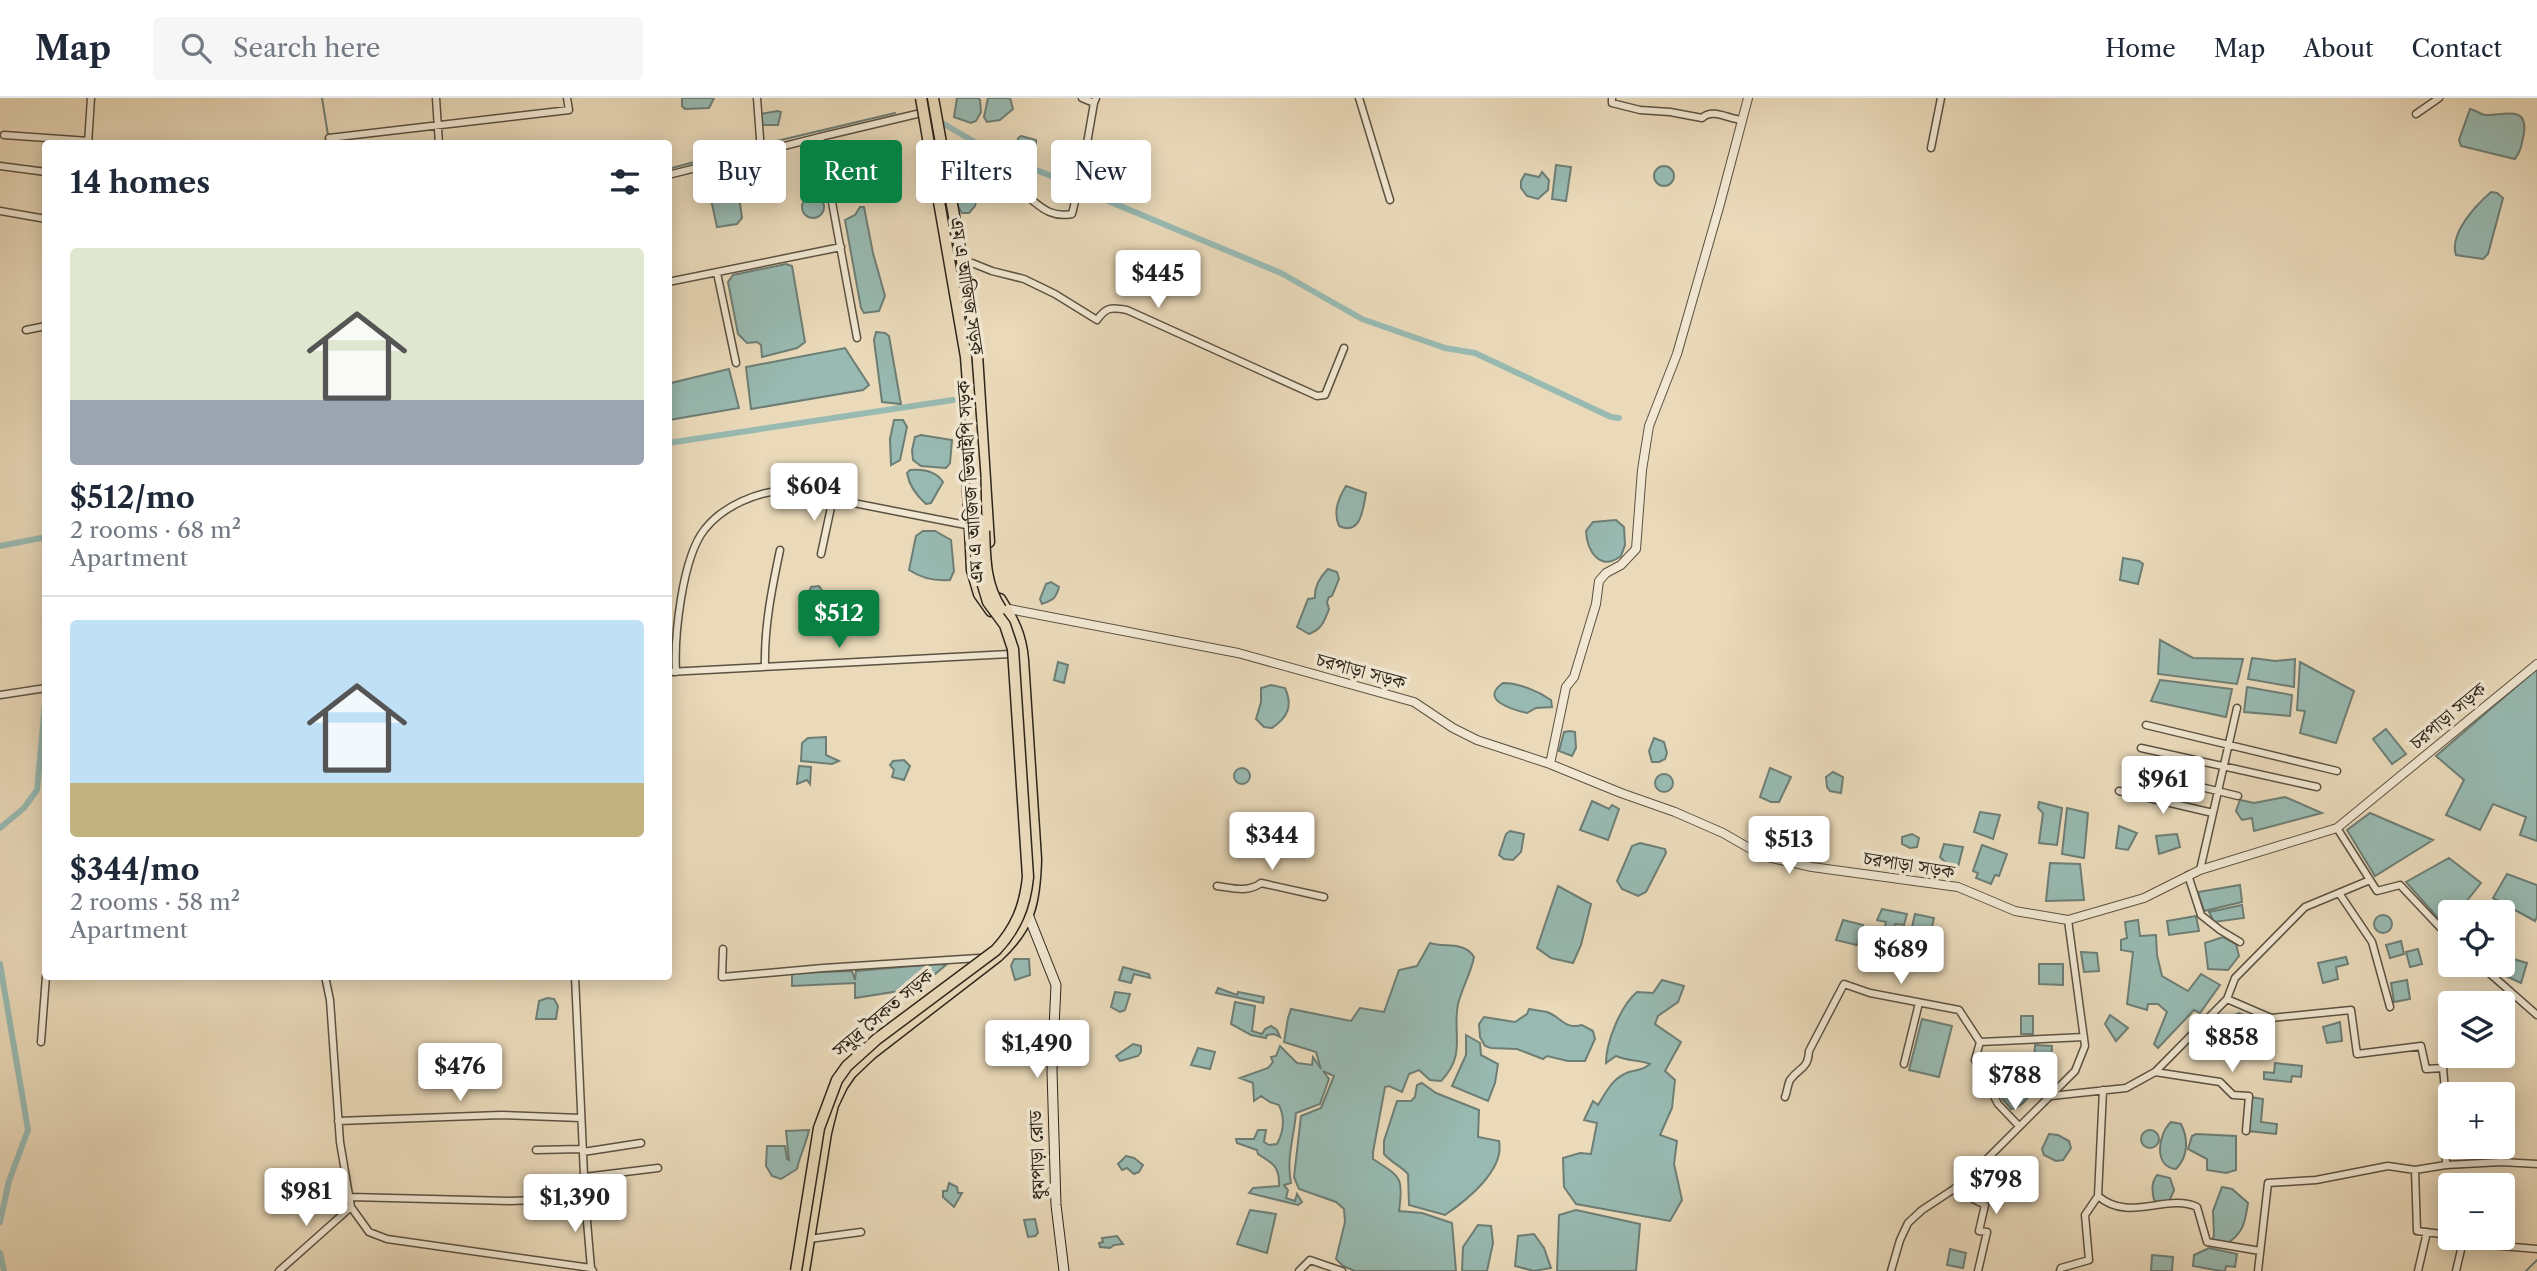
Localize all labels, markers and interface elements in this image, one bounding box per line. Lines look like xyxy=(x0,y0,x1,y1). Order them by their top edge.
search box xyxy=(153,17,643,80)
text: Map xyxy=(35,28,111,69)
icon: search xyxy=(177,29,215,67)
text: Search here xyxy=(233,32,380,64)
text: Home xyxy=(2105,34,2176,63)
text: Map xyxy=(2214,34,2265,63)
text: About xyxy=(2303,34,2374,63)
text: Contact xyxy=(2412,34,2502,63)
chip: Buy xyxy=(693,140,786,203)
chip: Rent xyxy=(800,140,902,203)
chip: Filters xyxy=(916,140,1037,203)
chip: New xyxy=(1051,140,1151,203)
icon: filters xyxy=(606,163,644,201)
text: 14 homes xyxy=(70,164,210,201)
street label: এম এ আজিজ সড়ক xyxy=(945,216,989,357)
pin: $445 xyxy=(1117,250,1199,310)
text: $445 xyxy=(1132,259,1184,287)
icon: home xyxy=(294,293,420,419)
street label: এম এ আজিজ ভিআইপি সড়ক xyxy=(951,379,989,584)
pin: $604 xyxy=(773,464,855,523)
text: $604 xyxy=(787,472,841,500)
text: $512/mo xyxy=(70,479,195,516)
text: 2 rooms · 68 m² xyxy=(70,516,241,544)
text: Apartment xyxy=(70,544,188,572)
pin: $512 xyxy=(798,590,880,650)
text: $512 xyxy=(814,599,864,627)
street label: চরপাড়া সড়ক xyxy=(1313,648,1409,694)
icon: home xyxy=(294,665,420,791)
street label: চরপাড়া সড়ক xyxy=(2405,677,2491,755)
pin: $961 xyxy=(2122,756,2204,816)
text: $961 xyxy=(2138,765,2188,793)
pin: $344 xyxy=(1231,812,1313,872)
pin: $513 xyxy=(1748,816,1830,876)
text: $344 xyxy=(1245,821,1299,849)
text: $513 xyxy=(1765,825,1813,853)
street label: চরপাড়া সড়ক xyxy=(1861,846,1957,884)
text: $344/mo xyxy=(70,851,199,888)
text: 2 rooms · 58 m² xyxy=(70,888,240,916)
map controls xyxy=(2438,900,2515,1250)
button: locate xyxy=(2438,900,2515,977)
text: Apartment xyxy=(70,916,188,944)
pin: $689 xyxy=(1860,926,1942,986)
text: $689 xyxy=(1874,935,1928,963)
street label: সমুদ্র সৈকত সড়ক xyxy=(827,964,939,1063)
button: layers xyxy=(2438,991,2515,1068)
pin: $858 xyxy=(2191,1014,2273,1074)
pin: $1,490 xyxy=(980,1020,1094,1080)
text: $858 xyxy=(2205,1023,2259,1051)
text: $1,490 xyxy=(1001,1029,1073,1057)
pin: $476 xyxy=(419,1044,501,1103)
text: $476 xyxy=(434,1052,486,1080)
pin: $788 xyxy=(1974,1052,2056,1112)
text: $788 xyxy=(1988,1061,2042,1089)
button: + xyxy=(2438,1082,2515,1159)
street label: ধুমপাড়া রোড xyxy=(1024,1109,1050,1200)
pin: $798 xyxy=(1955,1156,2037,1216)
text: $798 xyxy=(1970,1165,2022,1193)
pin: $981 xyxy=(265,1168,347,1228)
button: − xyxy=(2438,1173,2515,1250)
pin: $1,390 xyxy=(518,1174,632,1234)
text: $981 xyxy=(280,1177,332,1205)
text: $1,390 xyxy=(540,1183,610,1211)

